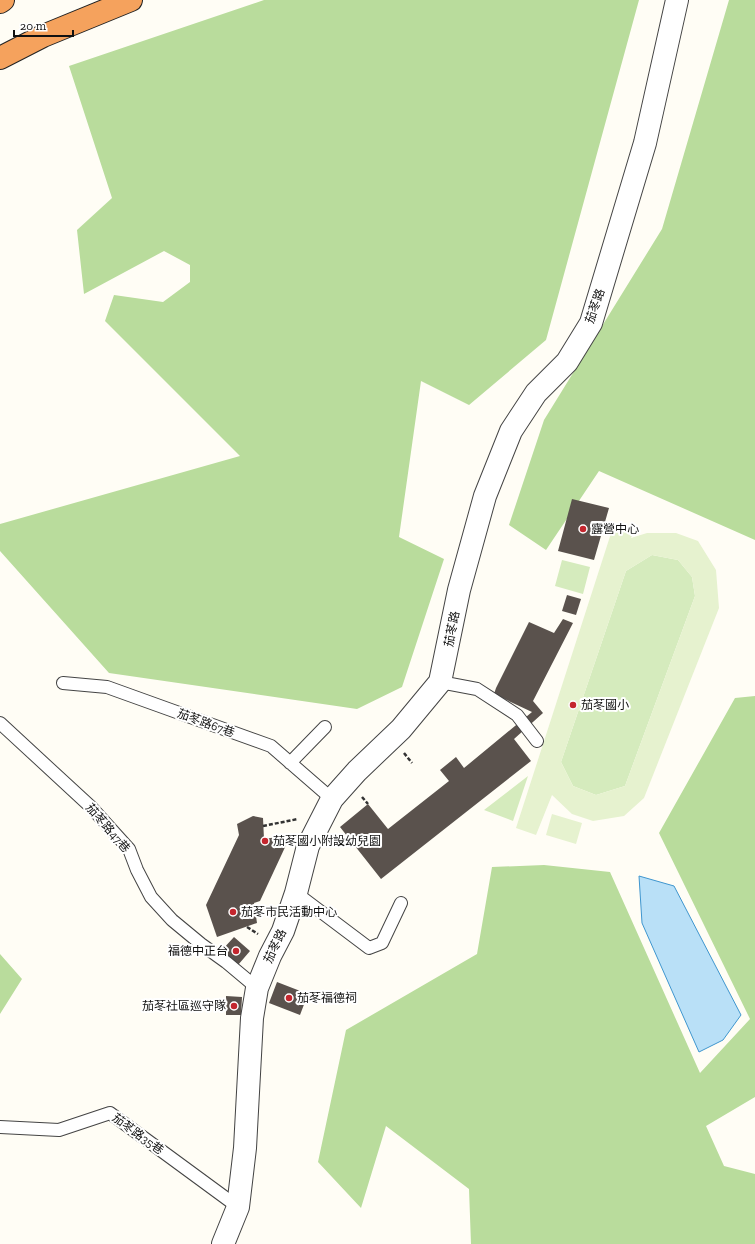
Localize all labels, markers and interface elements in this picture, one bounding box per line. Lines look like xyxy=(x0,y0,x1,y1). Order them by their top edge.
scale bar xyxy=(14,12,73,38)
text: 20 m xyxy=(20,19,47,33)
street label: 茄苳路 xyxy=(583,287,607,325)
place label: 露營中心 xyxy=(591,522,639,536)
marker: 露營中心 xyxy=(578,524,588,534)
street label: 茄苳路 xyxy=(442,610,462,648)
place label: 茄苳國小 xyxy=(581,698,629,712)
marker: 茄苳國小 xyxy=(568,700,578,710)
street label: 茄苳路67巷 xyxy=(175,706,237,740)
street label: 茄苳路47巷 xyxy=(83,801,133,855)
place label: 茄苳國小附設幼兒園 xyxy=(273,834,381,848)
marker: 茄苳國小附設幼兒園 xyxy=(260,836,270,846)
place label: 茄苳市民活動中心 xyxy=(241,905,337,919)
marker: 茄苳市民活動中心 xyxy=(228,907,238,917)
street label: 茄苳路 xyxy=(261,927,289,965)
place label: 福德中正台 xyxy=(168,944,228,958)
marker: 福德中正台 xyxy=(231,946,241,956)
place label: 茄苳福德祠 xyxy=(297,991,357,1005)
marker: 茄苳福德祠 xyxy=(284,993,294,1003)
place label: 茄苳社區巡守隊 xyxy=(142,999,226,1013)
marker: 茄苳社區巡守隊 xyxy=(229,1001,239,1011)
street label: 茄苳路35巷 xyxy=(110,1111,166,1157)

